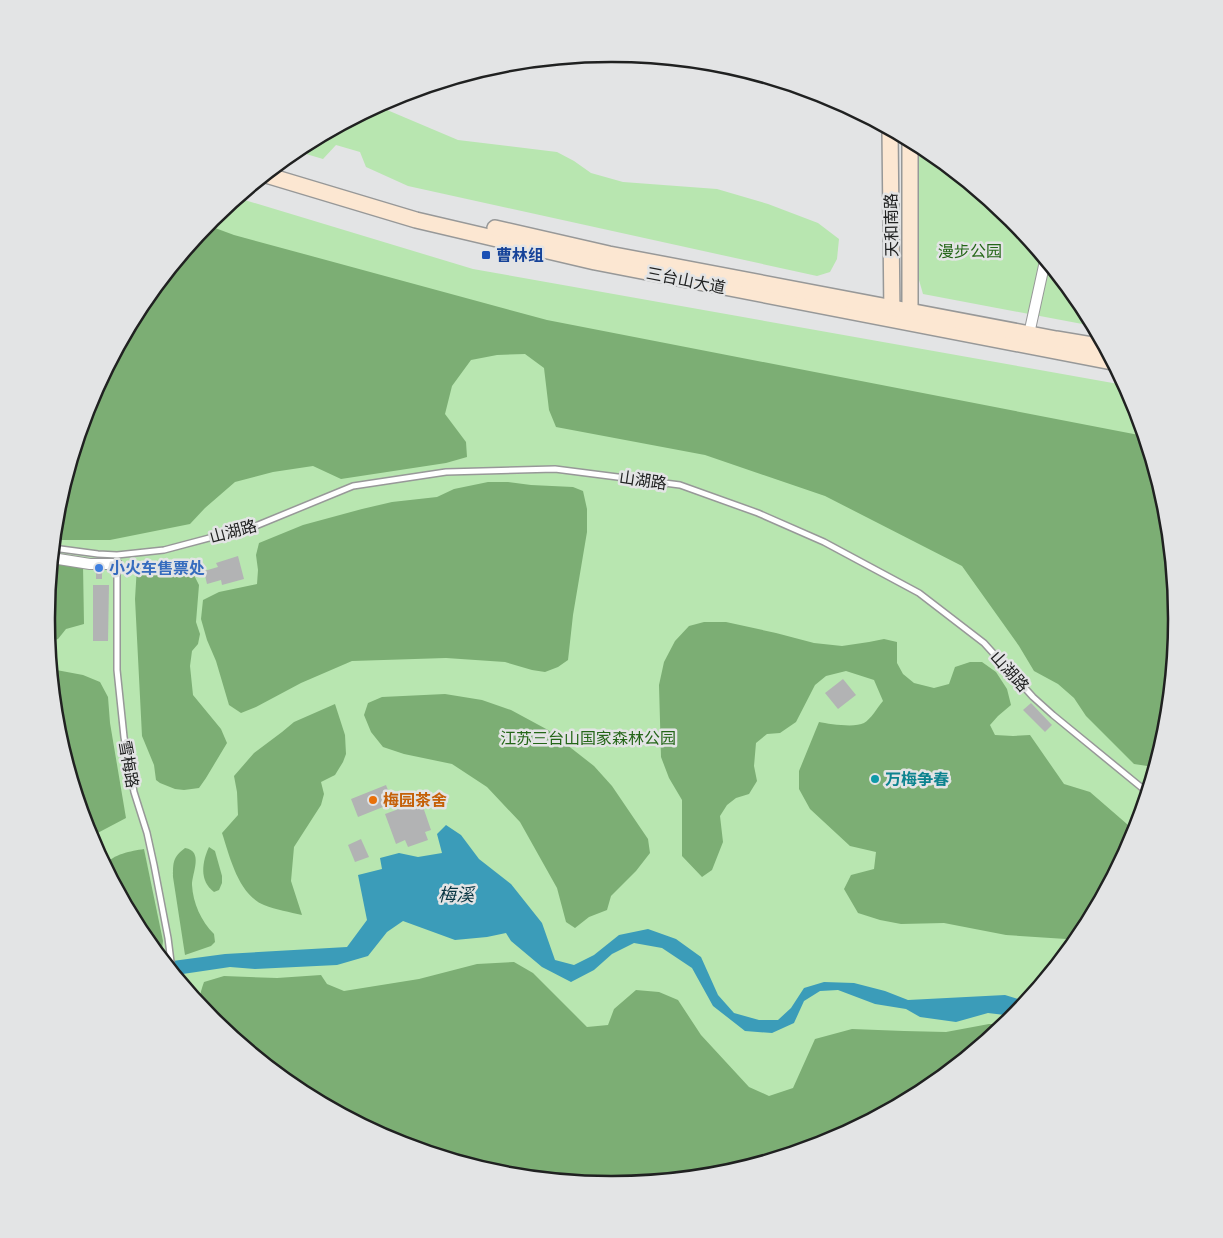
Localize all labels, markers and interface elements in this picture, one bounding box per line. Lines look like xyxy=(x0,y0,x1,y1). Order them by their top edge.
street label: 天和南路 xyxy=(881,193,902,257)
park label: 漫步公园 xyxy=(938,242,1002,261)
place label: 曹林组 xyxy=(496,246,544,265)
marker: 曹林组 xyxy=(480,249,492,261)
street label: 三台山大道 xyxy=(645,264,727,297)
street label: 山湖路 xyxy=(618,468,668,493)
street label: 山湖路 xyxy=(207,516,259,547)
place label: 小火车售票处 xyxy=(109,559,205,578)
marker: 小火车售票处 xyxy=(93,562,105,574)
street label: 山湖路 xyxy=(987,647,1033,696)
park label: 江苏三台山国家森林公园 xyxy=(500,729,676,748)
street label: 雪梅路 xyxy=(115,739,142,789)
place label: 万梅争春 xyxy=(885,770,949,789)
marker: 万梅争春 xyxy=(869,773,881,785)
place label: 梅园茶舍 xyxy=(383,791,447,810)
marker: 梅园茶舍 xyxy=(367,794,379,806)
water label: 梅溪 xyxy=(438,884,476,905)

